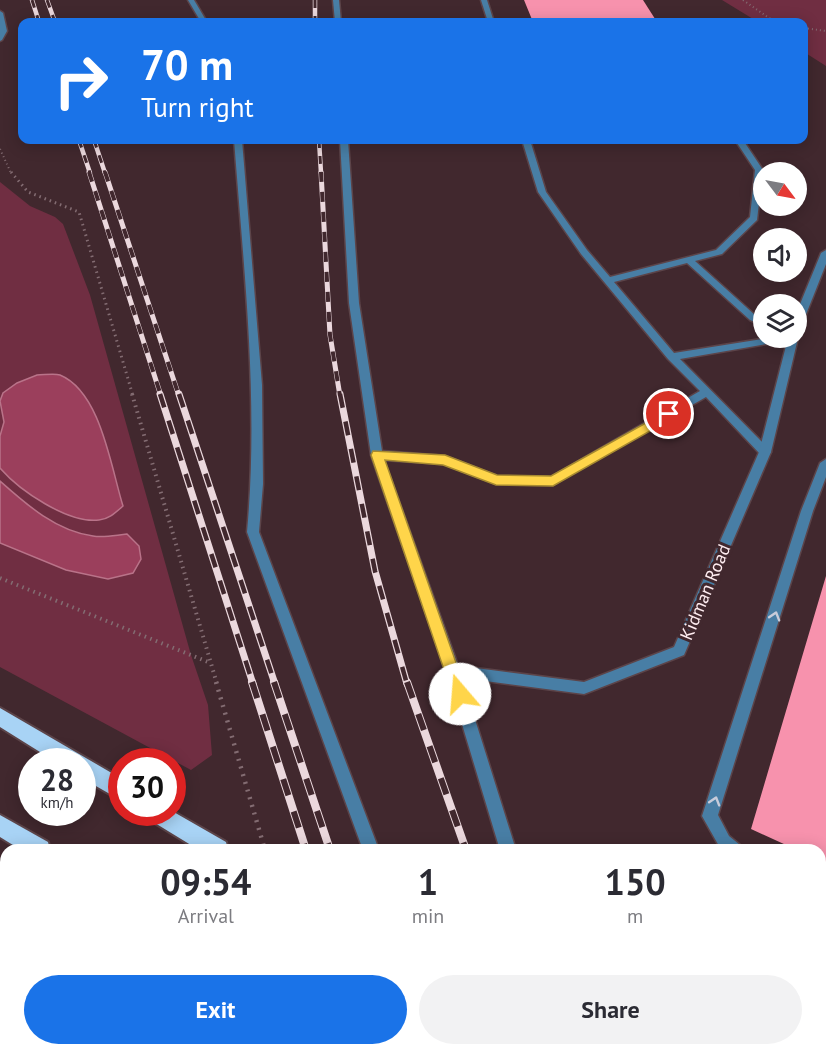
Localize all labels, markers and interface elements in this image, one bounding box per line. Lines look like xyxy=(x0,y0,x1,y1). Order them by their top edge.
text: 70 m xyxy=(141,37,233,92)
icon: right xyxy=(42,42,120,120)
text: Turn right xyxy=(141,90,254,124)
north arrow xyxy=(753,162,807,216)
map controls xyxy=(753,162,807,348)
button: sound xyxy=(753,228,807,282)
button: layers xyxy=(753,294,807,348)
pin xyxy=(643,388,694,439)
icon: arrive xyxy=(652,397,685,430)
street label: Kidman Road xyxy=(675,541,735,643)
one-way arrow xyxy=(768,611,780,622)
position arrow xyxy=(428,662,492,726)
speed limit sign: 30 xyxy=(108,748,186,826)
text: 28 xyxy=(40,760,74,799)
text: km/h xyxy=(41,793,73,812)
one-way arrow xyxy=(708,796,720,807)
text: 09:54 xyxy=(160,858,252,905)
text: 1 xyxy=(418,858,438,905)
text: 150 xyxy=(605,858,666,905)
text: Arrival xyxy=(178,903,234,929)
text: min xyxy=(412,903,444,929)
text: m xyxy=(627,903,643,929)
button: Exit xyxy=(24,975,407,1044)
button: Share xyxy=(419,975,802,1044)

